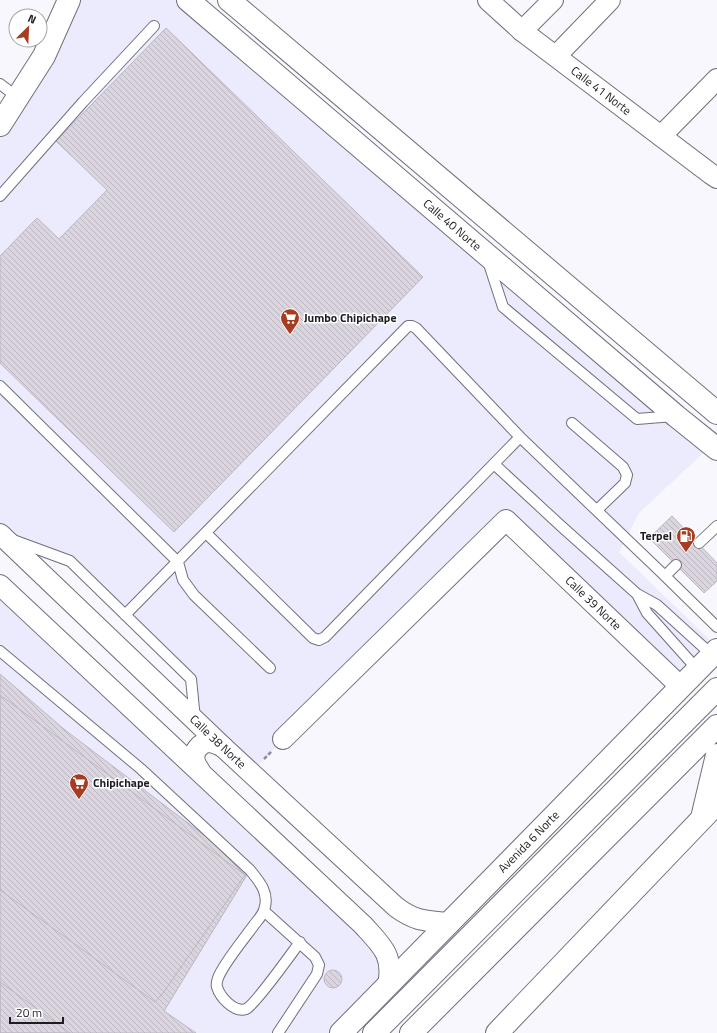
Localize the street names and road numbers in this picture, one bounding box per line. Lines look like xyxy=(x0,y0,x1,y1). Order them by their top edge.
street label: Calle 41 Norte xyxy=(567,61,636,120)
street label: Calle 40 Norte xyxy=(419,194,486,255)
street label: Calle 39 Norte xyxy=(561,571,626,634)
street label: Calle 38 Norte xyxy=(185,710,251,773)
street label: Avenida 6 Norte xyxy=(493,806,564,877)

